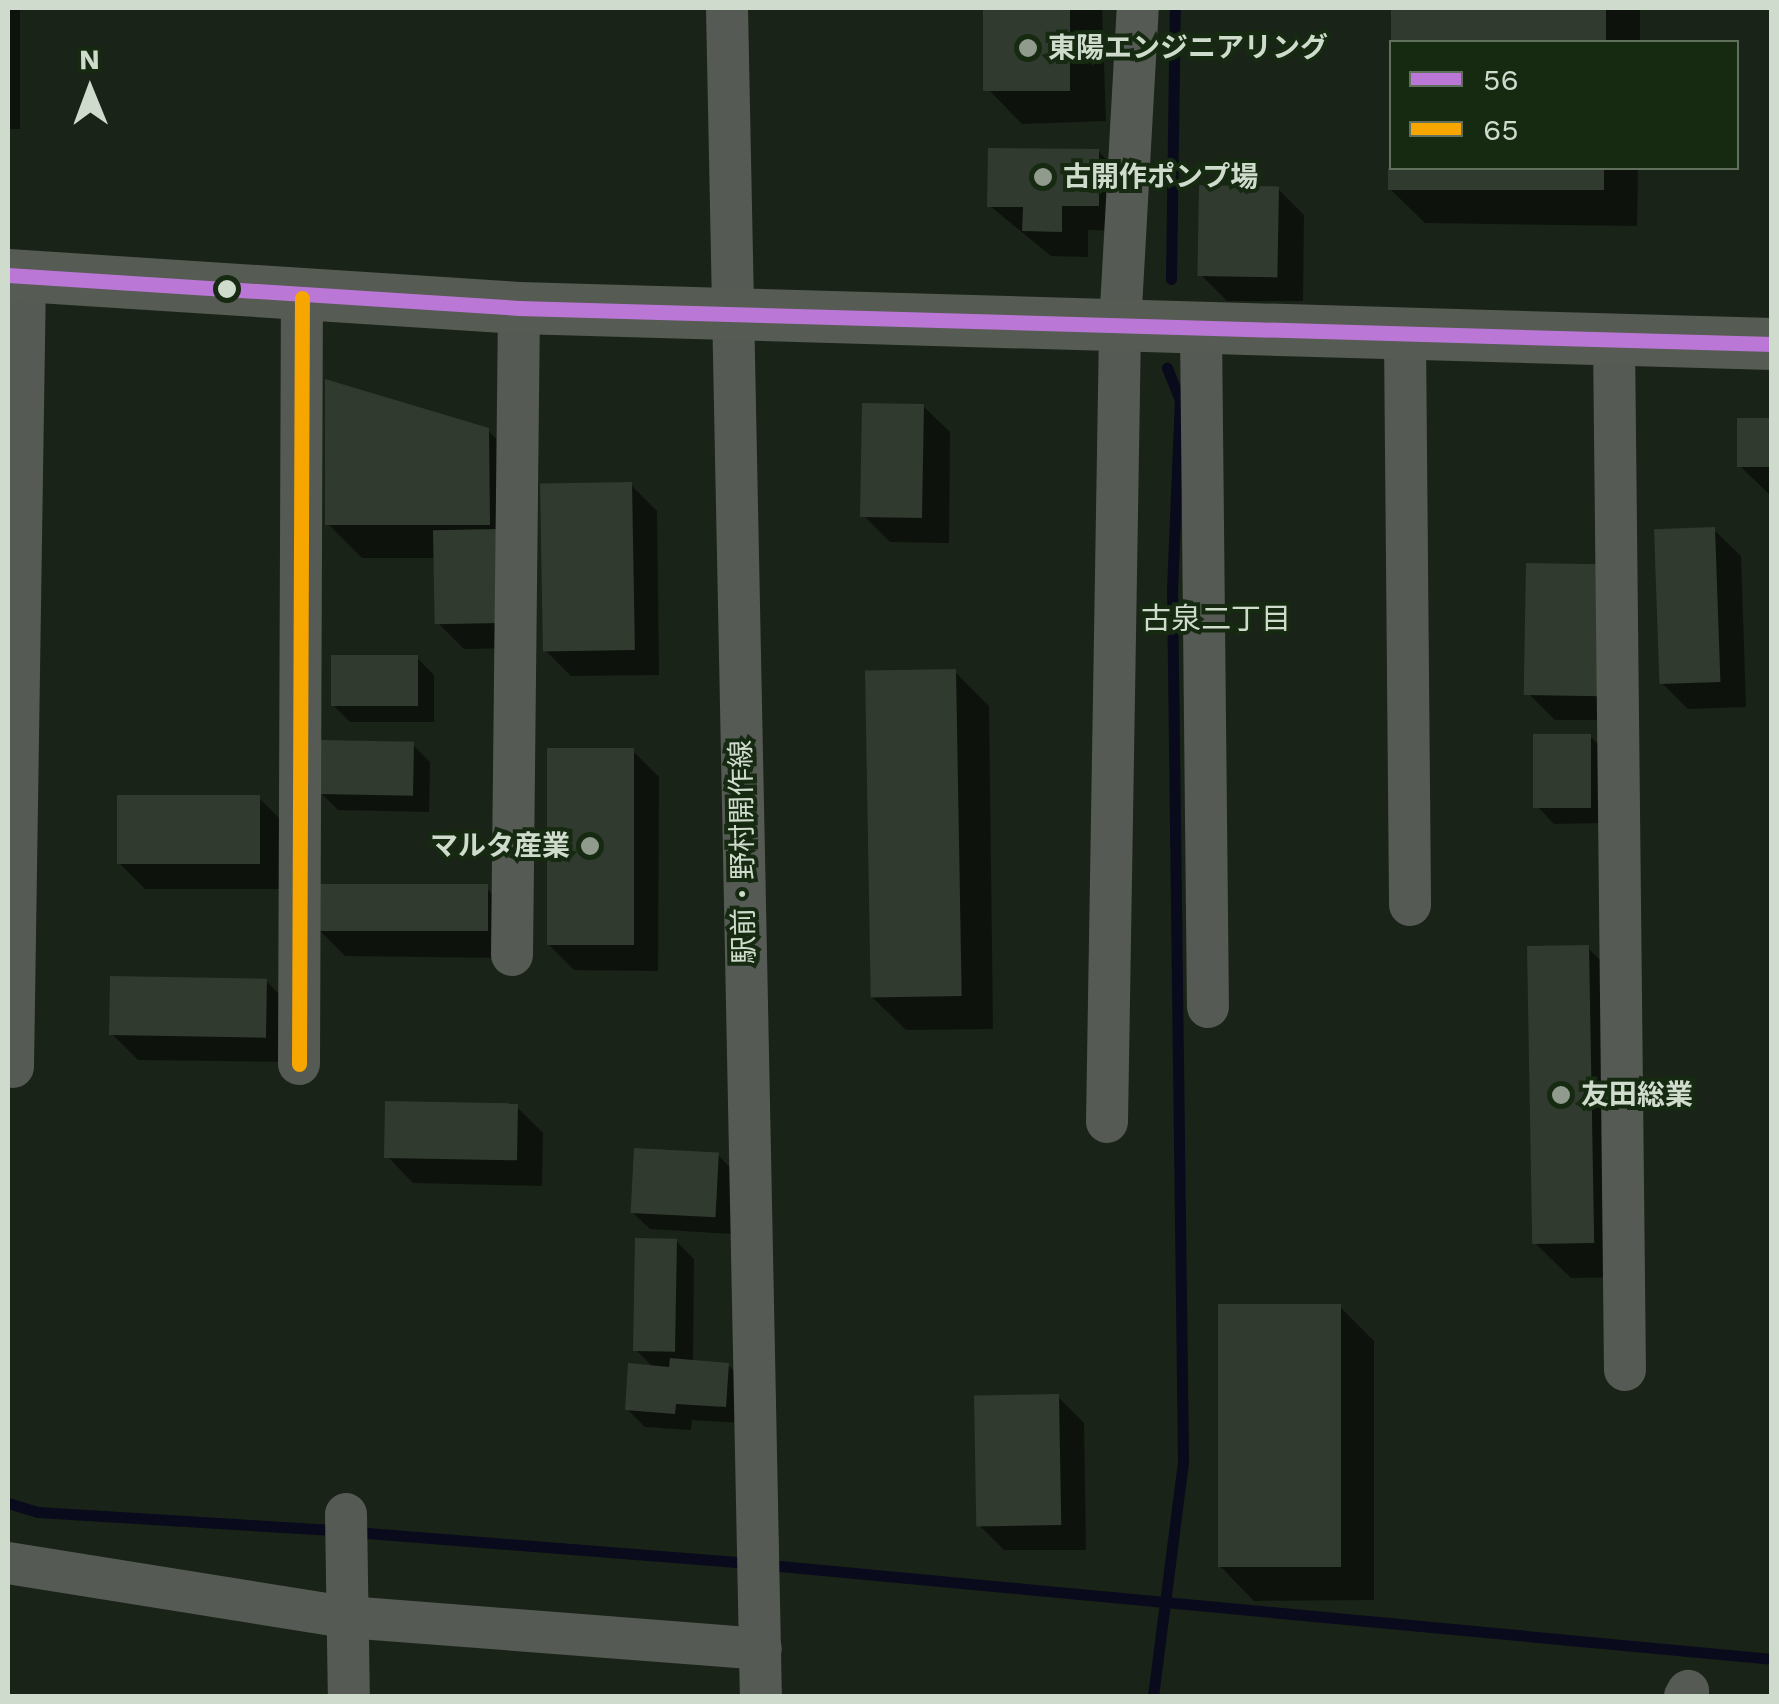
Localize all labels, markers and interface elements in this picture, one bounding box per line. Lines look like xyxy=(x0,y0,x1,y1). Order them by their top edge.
place label: 東陽エンジニアリング xyxy=(1048,31,1328,65)
marker: 東陽エンジニアリング xyxy=(1017,37,1039,59)
north arrow xyxy=(40,40,140,140)
legend xyxy=(1389,40,1739,170)
text: N xyxy=(79,43,100,76)
text: 56 xyxy=(1483,62,1519,97)
text: 65 xyxy=(1483,112,1519,147)
place label: 古開作ポンプ場 xyxy=(1063,160,1259,194)
marker: 古開作ポンプ場 xyxy=(1032,166,1054,188)
unlabelled marker xyxy=(217,279,237,299)
district label: 古泉二丁目 xyxy=(1141,601,1291,637)
street label: 駅前・野村開作線 xyxy=(724,740,762,964)
place label: マルタ産業 xyxy=(430,829,570,863)
marker: マルタ産業 xyxy=(579,835,601,857)
place label: 友田総業 xyxy=(1581,1078,1693,1112)
marker: 友田総業 xyxy=(1550,1084,1572,1106)

